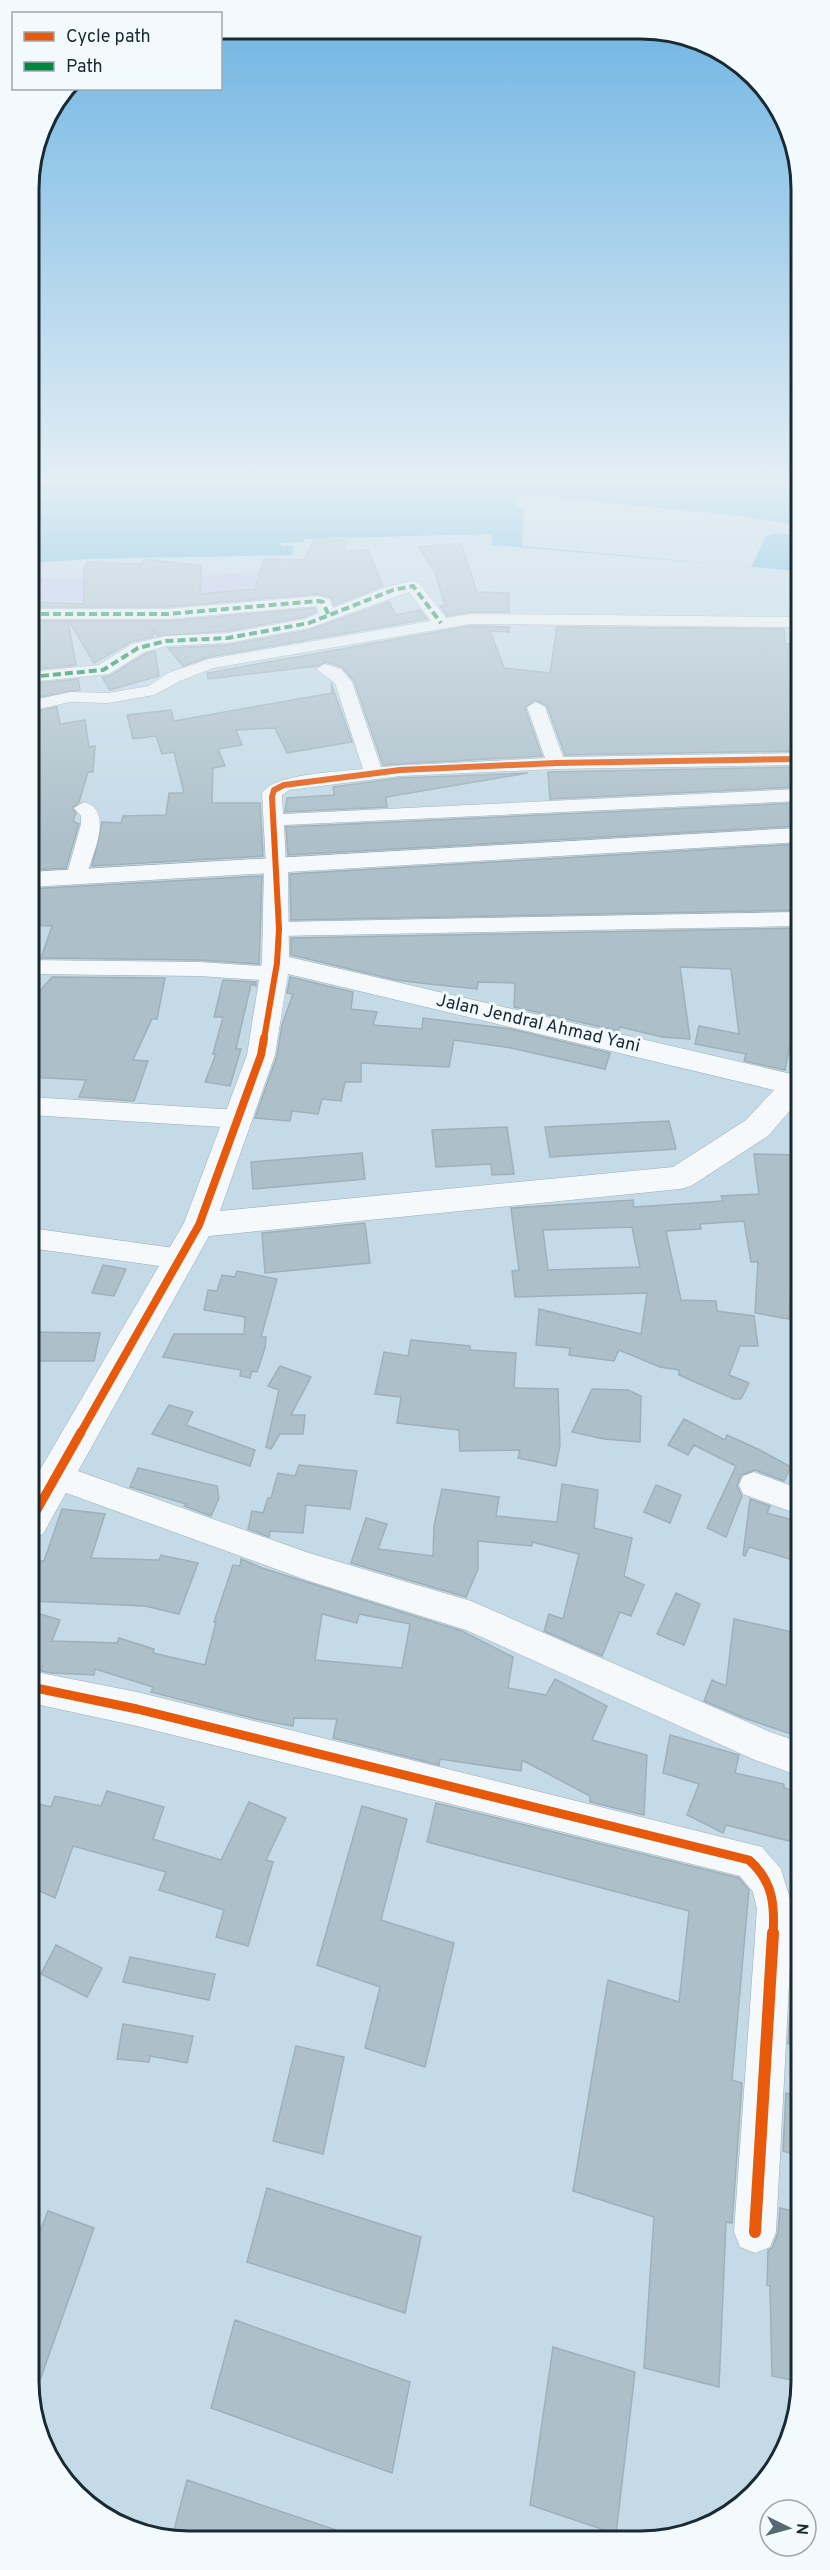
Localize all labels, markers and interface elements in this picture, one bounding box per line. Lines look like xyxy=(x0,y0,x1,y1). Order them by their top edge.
legend xyxy=(12,12,222,90)
text: Cycle path xyxy=(66,26,151,49)
text: Path xyxy=(66,56,103,79)
street label: Jalan Jendral Ahmad Yani xyxy=(434,989,642,1059)
north arrow xyxy=(758,2498,818,2558)
text: N xyxy=(790,2523,811,2536)

